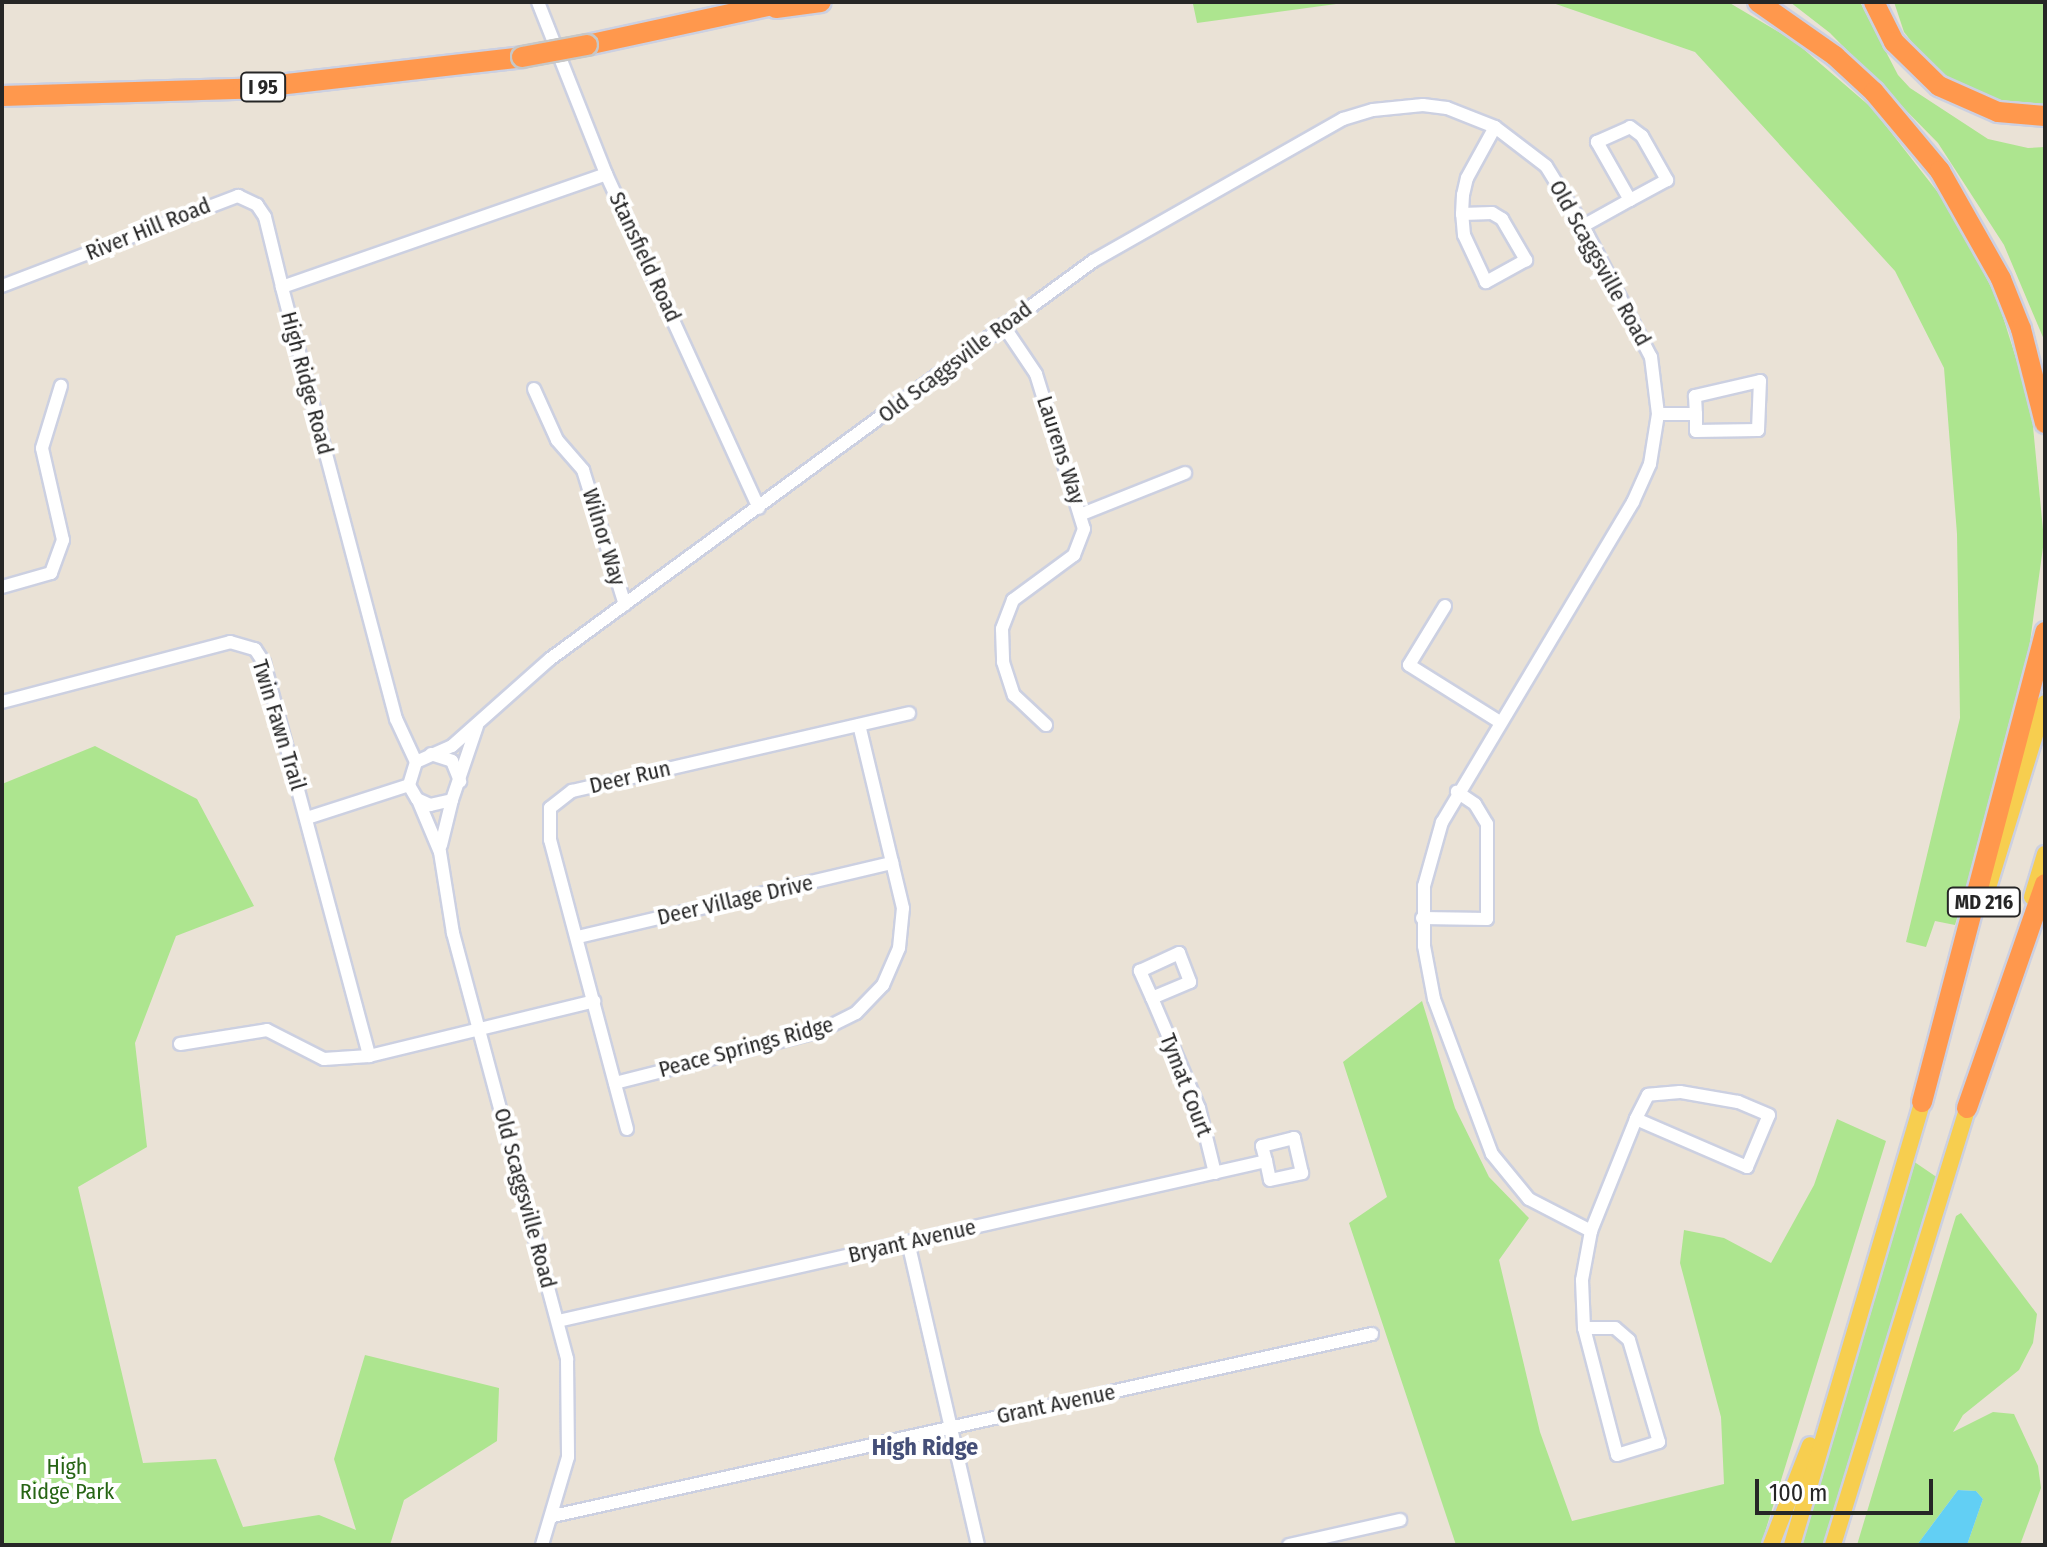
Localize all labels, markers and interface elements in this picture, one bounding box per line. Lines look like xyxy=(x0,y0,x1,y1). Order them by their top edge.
road number: I 95 xyxy=(239,71,287,103)
street label: Old Scaggsville Road xyxy=(1544,176,1656,350)
street label: Stansfield Road xyxy=(603,188,687,326)
street label: River Hill Road xyxy=(82,192,214,266)
street label: Old Scaggsville Road xyxy=(873,296,1037,428)
street label: High Ridge Road xyxy=(275,309,339,457)
street label: Laurens Way xyxy=(1031,393,1091,507)
street label: Wilnor Way xyxy=(577,485,631,589)
street label: Twin Fawn Trail xyxy=(247,657,311,793)
street label: Deer Run xyxy=(587,755,673,799)
street label: Deer Village Drive xyxy=(655,869,815,931)
road number: MD 216 xyxy=(1946,886,2022,918)
street label: Peace Springs Ridge xyxy=(656,1011,836,1083)
street label: Tymat Court xyxy=(1154,1030,1218,1140)
street label: Old Scaggsville Road xyxy=(488,1105,562,1291)
street label: Bryant Avenue xyxy=(846,1214,978,1268)
street label: Grant Avenue xyxy=(994,1379,1118,1429)
district label: High Ridge xyxy=(872,1434,978,1462)
park label: High Ridge Park xyxy=(20,1453,114,1504)
scale bar xyxy=(1759,1463,1937,1513)
text: 100 m xyxy=(1769,1479,1827,1507)

